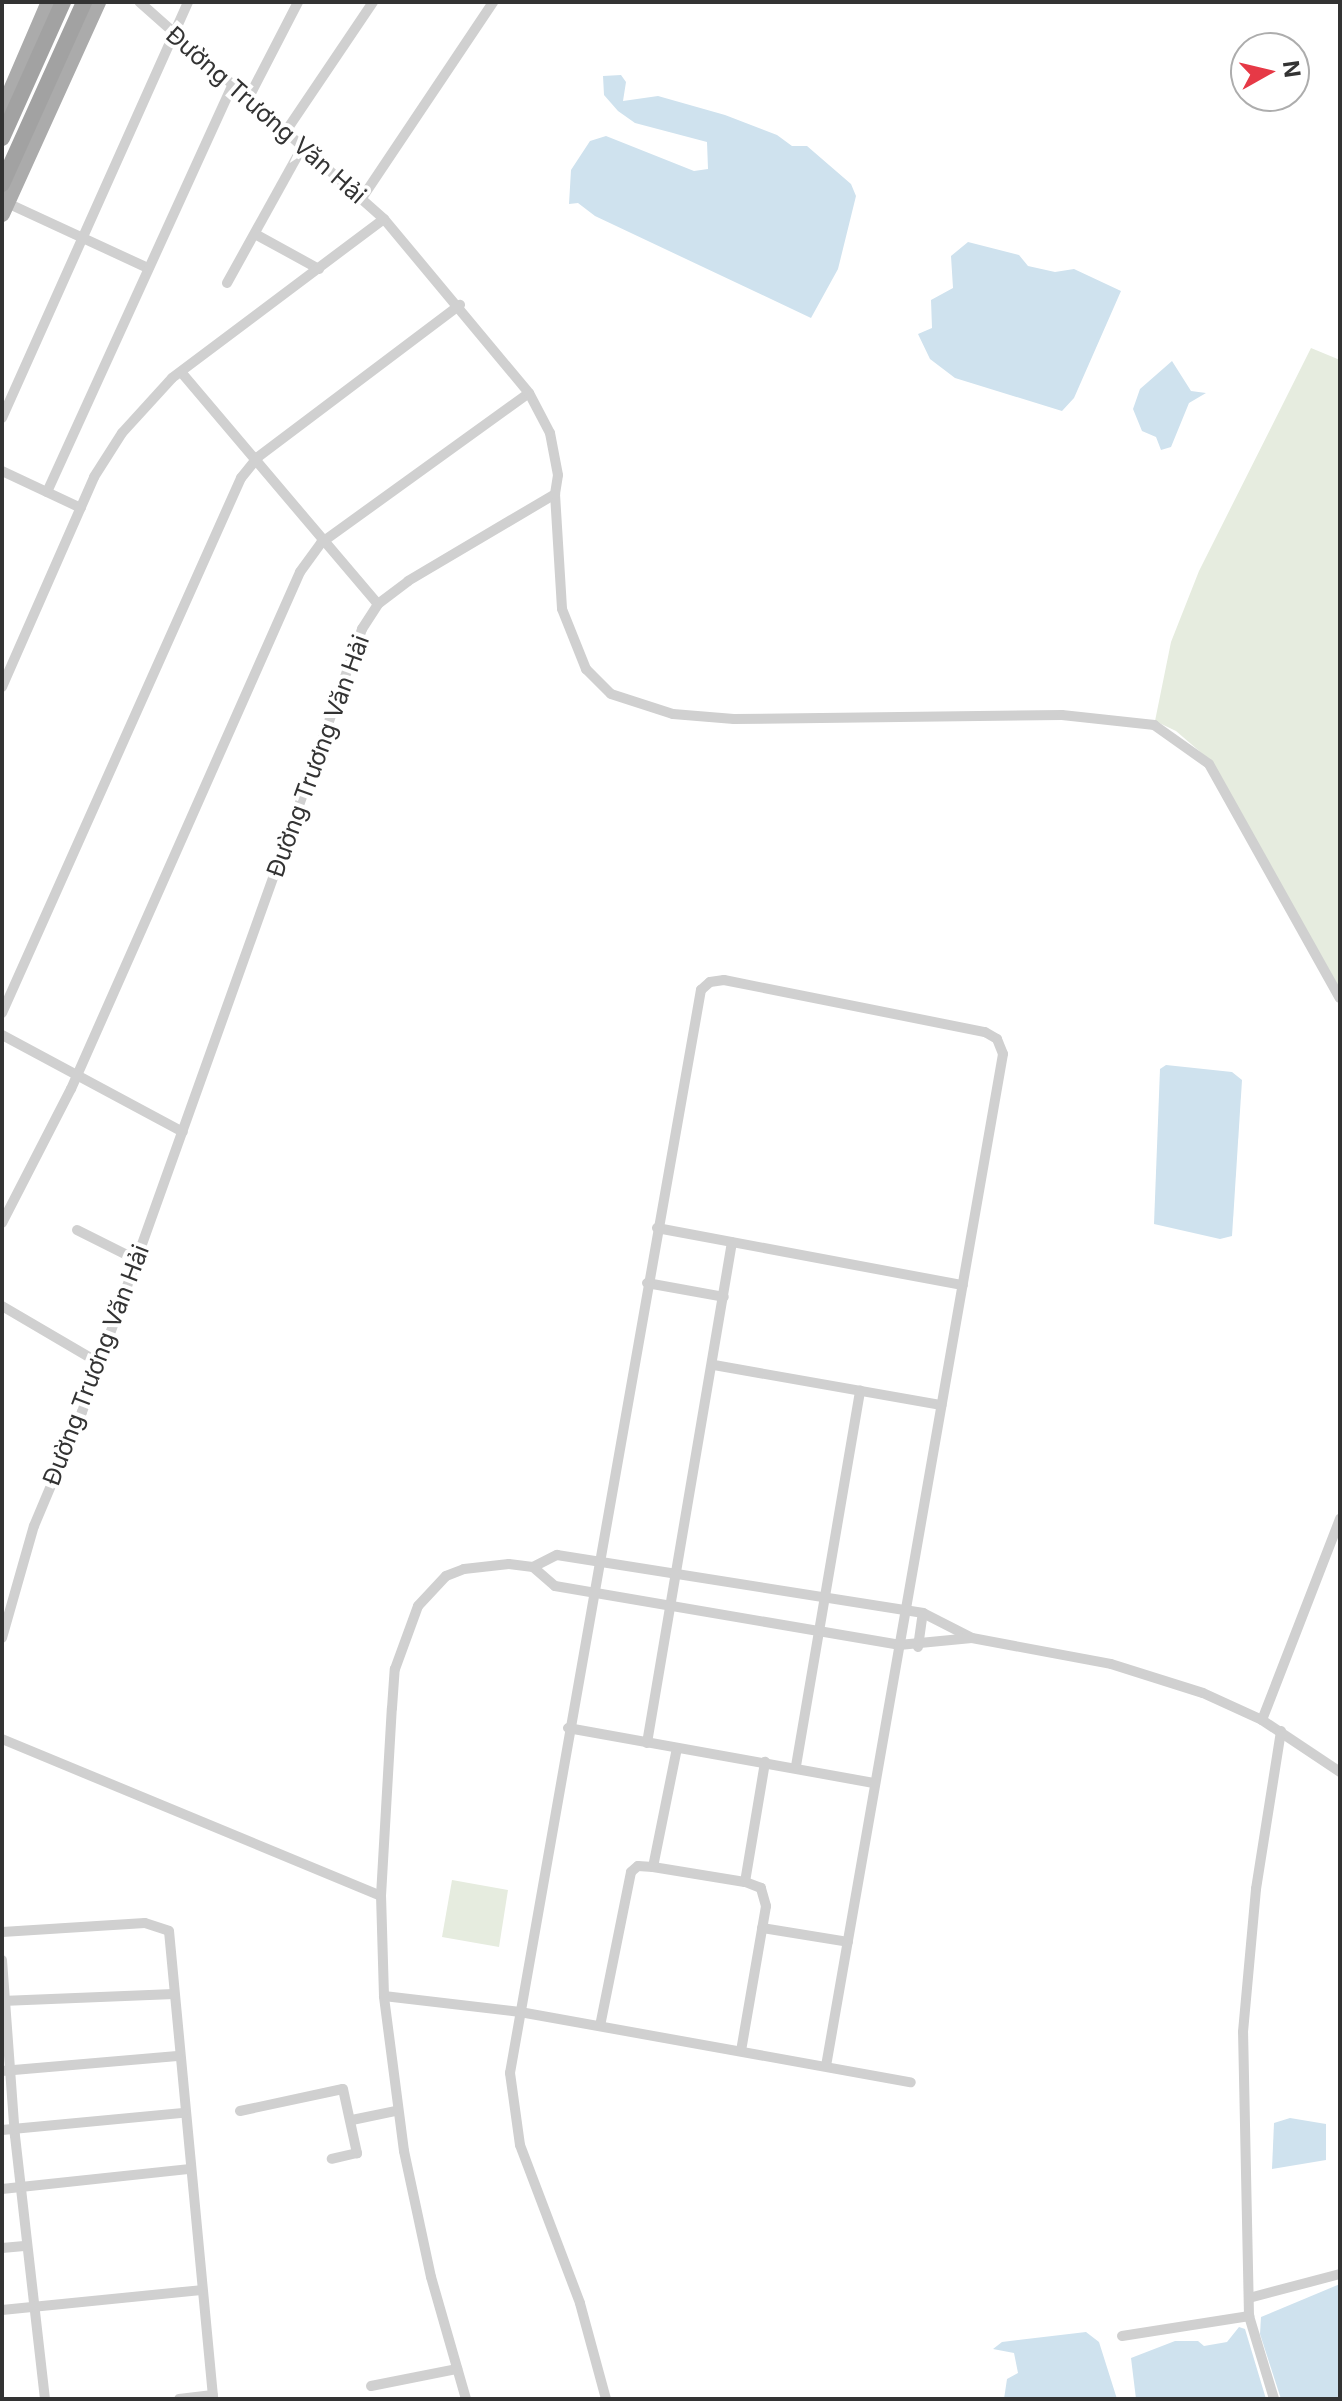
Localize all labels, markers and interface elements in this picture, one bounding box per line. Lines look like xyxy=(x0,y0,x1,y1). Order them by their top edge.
street label: Đường Trương Văn Hải xyxy=(160,20,372,210)
north arrow xyxy=(1230,32,1310,112)
text: N xyxy=(1278,59,1306,79)
street label: Đường Trương Văn Hải xyxy=(261,631,375,881)
street label: Đường Trương Văn Hải xyxy=(37,1241,155,1489)

